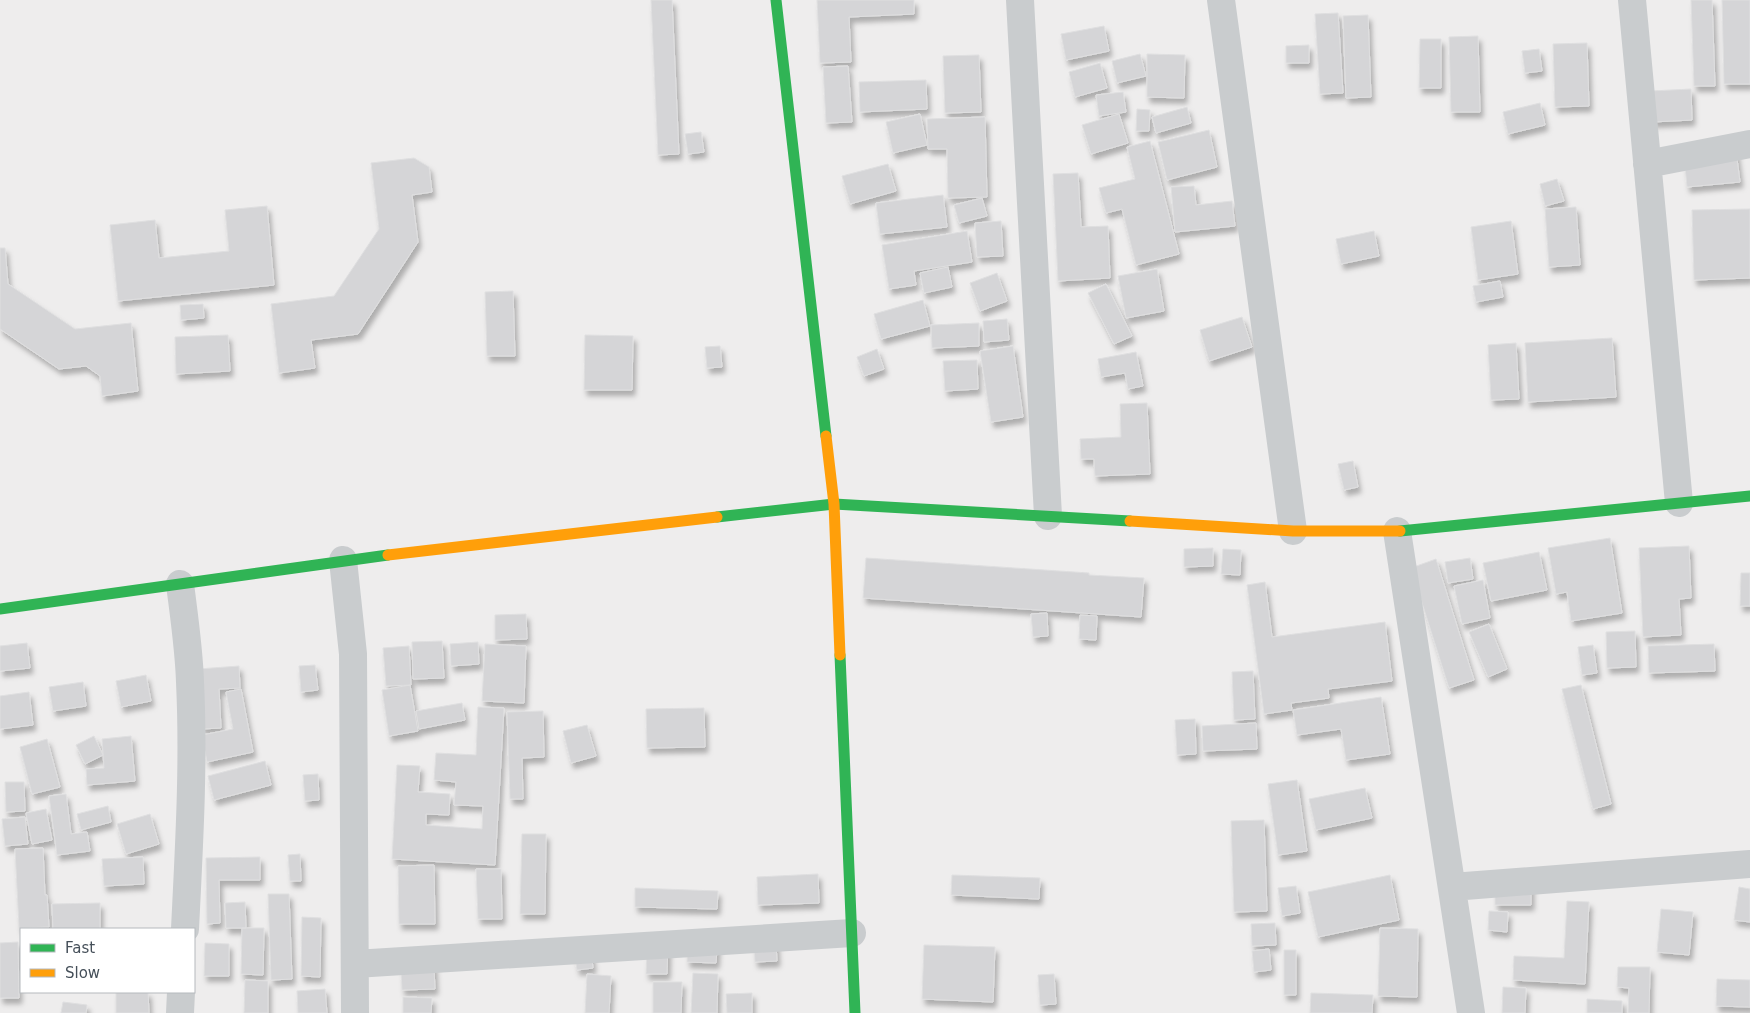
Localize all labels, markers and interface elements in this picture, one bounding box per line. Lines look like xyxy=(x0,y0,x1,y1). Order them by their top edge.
legend xyxy=(20,928,195,993)
text: Fast xyxy=(65,939,95,957)
text: Slow xyxy=(65,964,100,982)

